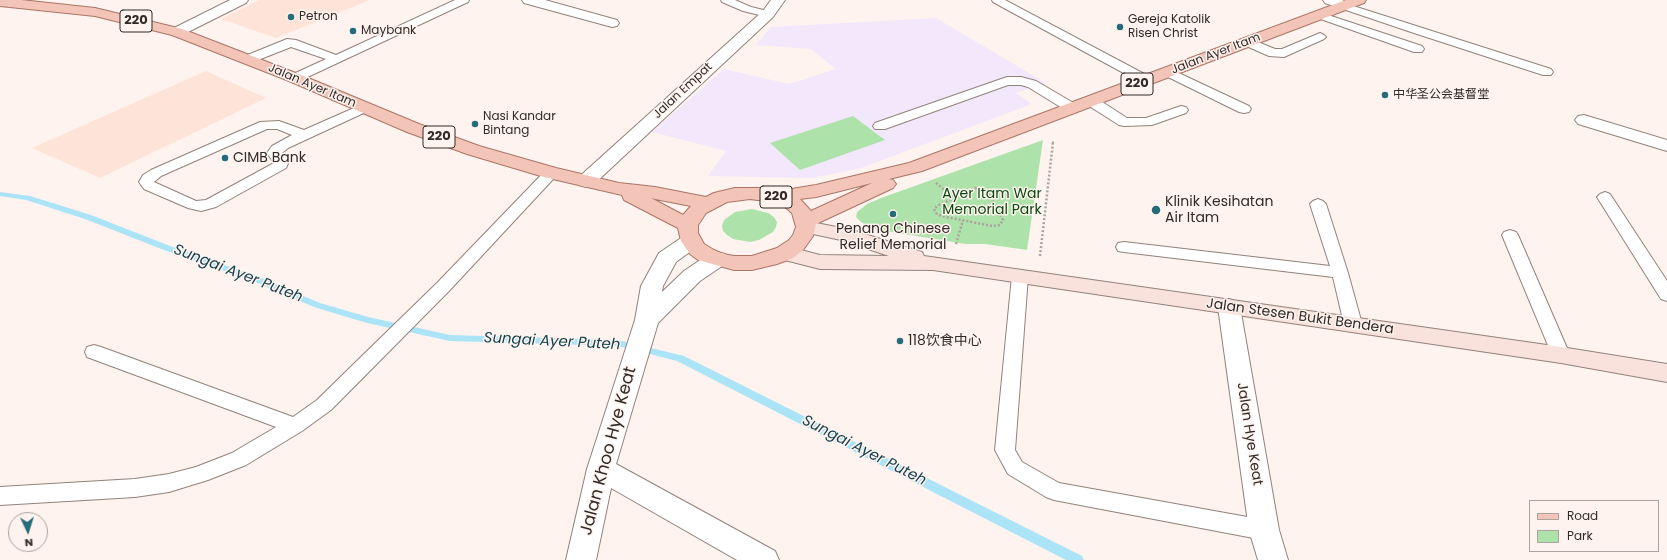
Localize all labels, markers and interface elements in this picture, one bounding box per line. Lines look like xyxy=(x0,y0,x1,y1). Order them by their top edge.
road number: 220 xyxy=(120,10,152,32)
place label: Petron xyxy=(299,10,338,24)
marker: Petron xyxy=(286,12,296,22)
place label: Gereja Katolik Risen Christ xyxy=(1128,13,1210,41)
marker: Gereja Katolik Risen Christ xyxy=(1115,22,1125,32)
place label: Maybank xyxy=(361,24,416,38)
marker: Maybank xyxy=(348,26,358,36)
street label: Jalan Ayer Itam xyxy=(1169,30,1263,78)
street label: Jalan Empat xyxy=(650,60,716,122)
street label: Jalan Ayer Itam xyxy=(266,61,358,111)
road number: 220 xyxy=(1121,73,1153,95)
place label: 中华圣公会基督堂 xyxy=(1393,88,1489,102)
marker: 中华圣公会基督堂 xyxy=(1380,90,1390,100)
place label: Nasi Kandar Bintang xyxy=(483,110,556,138)
marker: Nasi Kandar Bintang xyxy=(470,119,480,129)
road number: 220 xyxy=(423,126,455,148)
place label: CIMB Bank xyxy=(233,150,306,166)
marker: CIMB Bank xyxy=(220,153,230,163)
road number: 220 xyxy=(760,186,792,208)
park label: Ayer Itam War Memorial Park xyxy=(942,186,1042,218)
place label: Klinik Kesihatan Air Itam xyxy=(1165,194,1273,226)
marker: Klinik Kesihatan Air Itam xyxy=(1150,204,1162,216)
marker: Penang Chinese Relief Memorial xyxy=(888,209,898,219)
place label: Penang Chinese Relief Memorial xyxy=(836,221,950,254)
water label: Sungai Ayer Puteh xyxy=(171,241,305,307)
street label: Jalan Stesen Bukit Bendera xyxy=(1205,296,1395,338)
water label: Sungai Ayer Puteh xyxy=(483,329,621,355)
place label: 118饮食中心 xyxy=(908,333,982,349)
marker: 118饮食中心 xyxy=(895,336,905,346)
street label: Jalan Khoo Hye Keat xyxy=(577,364,641,538)
street label: Jalan Hye Keat xyxy=(1233,381,1265,487)
water label: Sungai Ayer Puteh xyxy=(799,412,929,490)
legend xyxy=(1529,500,1659,552)
text: Road xyxy=(1567,507,1598,524)
north arrow xyxy=(8,512,48,552)
text: Park xyxy=(1567,527,1593,544)
text: N xyxy=(24,535,33,551)

